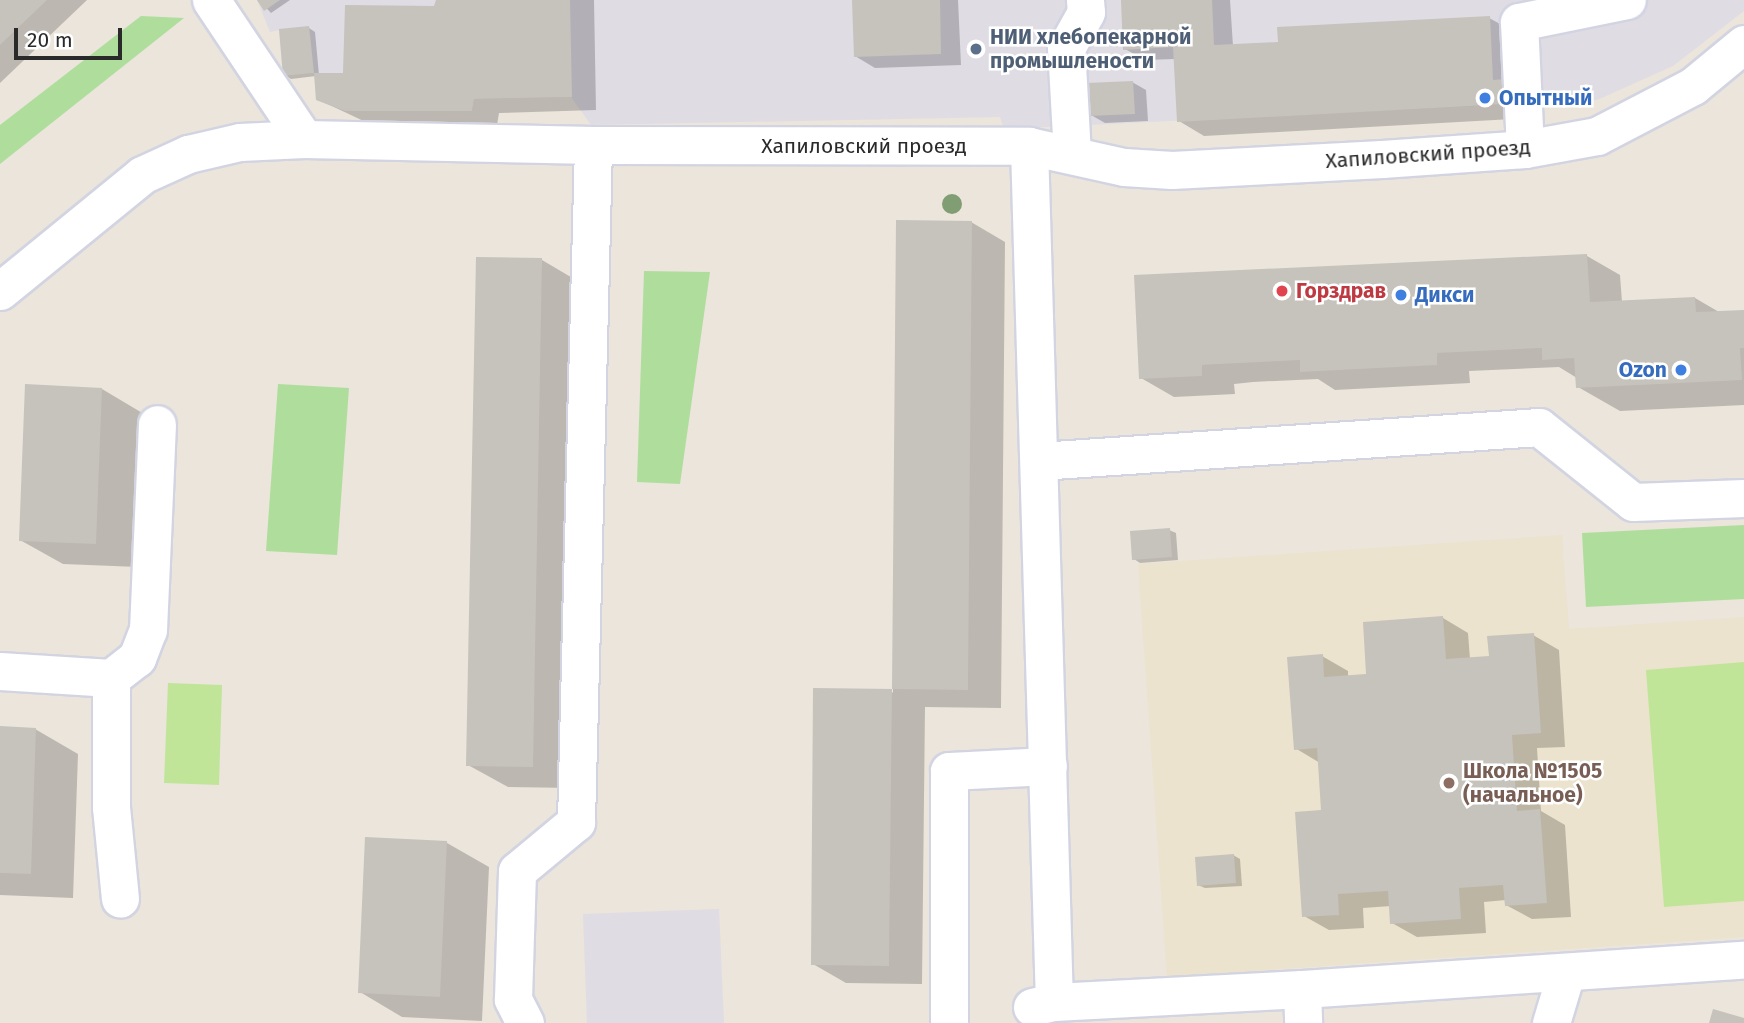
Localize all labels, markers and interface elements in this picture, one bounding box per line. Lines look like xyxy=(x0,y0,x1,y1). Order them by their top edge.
scale bar xyxy=(18,14,126,58)
place label: НИИ хлебопекарной промышлености xyxy=(990,24,1191,74)
text: 20 m xyxy=(27,27,73,53)
marker: НИИ хлебопекарной промышлености xyxy=(968,41,984,57)
place label: Опытный xyxy=(1499,85,1592,111)
marker: Опытный xyxy=(1477,90,1493,106)
street label: Хапиловский проезд xyxy=(761,133,967,159)
street label: Хапиловский проезд xyxy=(1325,134,1531,174)
place label: Горздрав xyxy=(1296,278,1386,304)
place label: Дикси xyxy=(1415,282,1474,308)
marker: Горздрав xyxy=(1274,283,1290,299)
marker: Дикси xyxy=(1393,287,1409,303)
place label: Ozon xyxy=(1619,357,1667,383)
marker: Ozon xyxy=(1673,362,1689,378)
place label: Школа №1505 (начальное) xyxy=(1463,758,1602,808)
marker: Школа №1505 (начальное) xyxy=(1441,775,1457,791)

